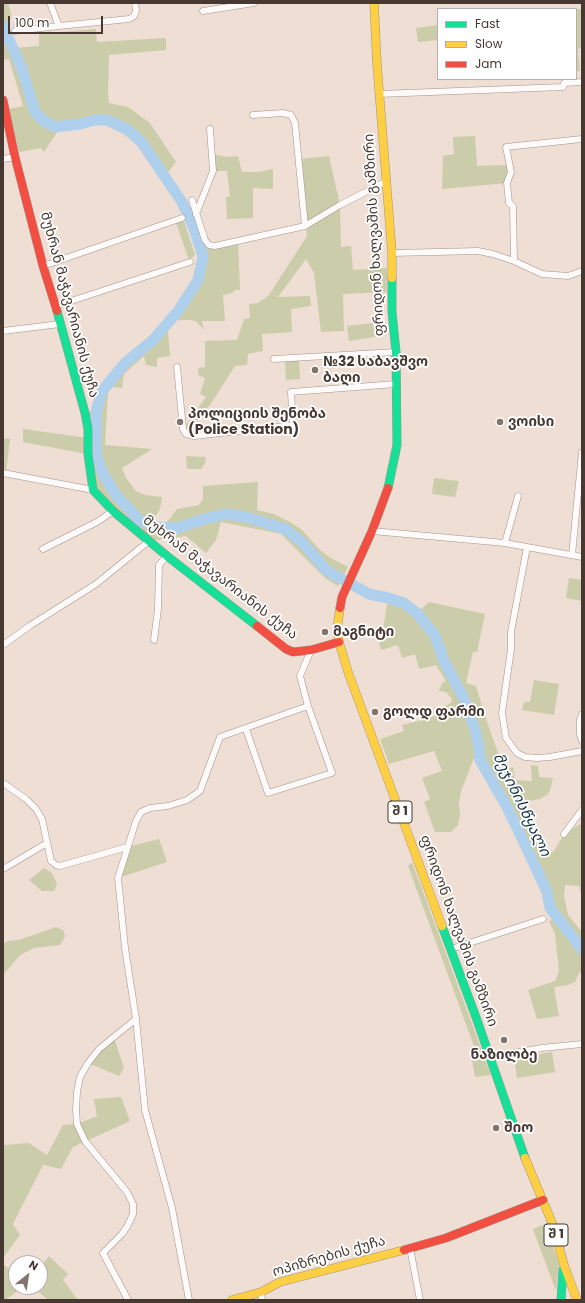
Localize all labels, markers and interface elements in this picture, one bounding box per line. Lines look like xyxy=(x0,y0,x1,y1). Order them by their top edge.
scale bar xyxy=(10,8,105,34)
legend xyxy=(437,8,577,80)
text: 100 m xyxy=(15,14,49,31)
text: Fast xyxy=(475,15,500,32)
text: Slow xyxy=(475,35,503,52)
text: Jam xyxy=(475,55,502,72)
street label: ფრიდონ ხალვაშის გამზირი xyxy=(361,133,389,337)
street label: მუხრან მაჭავარიანის ქუჩა xyxy=(36,210,102,400)
place label: №32 საბავშვო ბაღი xyxy=(323,354,428,386)
marker: №32 საბავშვო ბაღი xyxy=(310,365,320,375)
place label: პოლიციის შენობა (Police Station) xyxy=(188,406,326,438)
place label: ვოისი xyxy=(508,414,554,430)
marker: პოლიციის შენობა (Police Station) xyxy=(175,417,185,427)
marker: ვოისი xyxy=(495,417,505,427)
street label: მუხრან მაჭავარიანის ქუჩა xyxy=(139,512,301,644)
place label: მაგნიტი xyxy=(333,624,394,640)
marker: მაგნიტი xyxy=(320,627,330,637)
place label: გოლდ ფარმი xyxy=(383,704,485,720)
marker: გოლდ ფარმი xyxy=(370,707,380,717)
water label: მეჯინისწყალი xyxy=(488,750,554,860)
road number: შ 1 xyxy=(388,801,412,823)
street label: ფრიდონ ხალვაშის გამზირი xyxy=(415,833,501,1029)
marker: ნაზილბე xyxy=(499,1035,509,1045)
place label: ნაზილბე xyxy=(470,1047,538,1063)
place label: შიო xyxy=(504,1120,533,1136)
marker: შიო xyxy=(491,1123,501,1133)
road number: შ 1 xyxy=(544,1224,568,1246)
street label: ოპიზრების ქუჩა xyxy=(271,1233,387,1281)
north arrow xyxy=(8,1255,48,1295)
text: N xyxy=(26,1256,41,1274)

